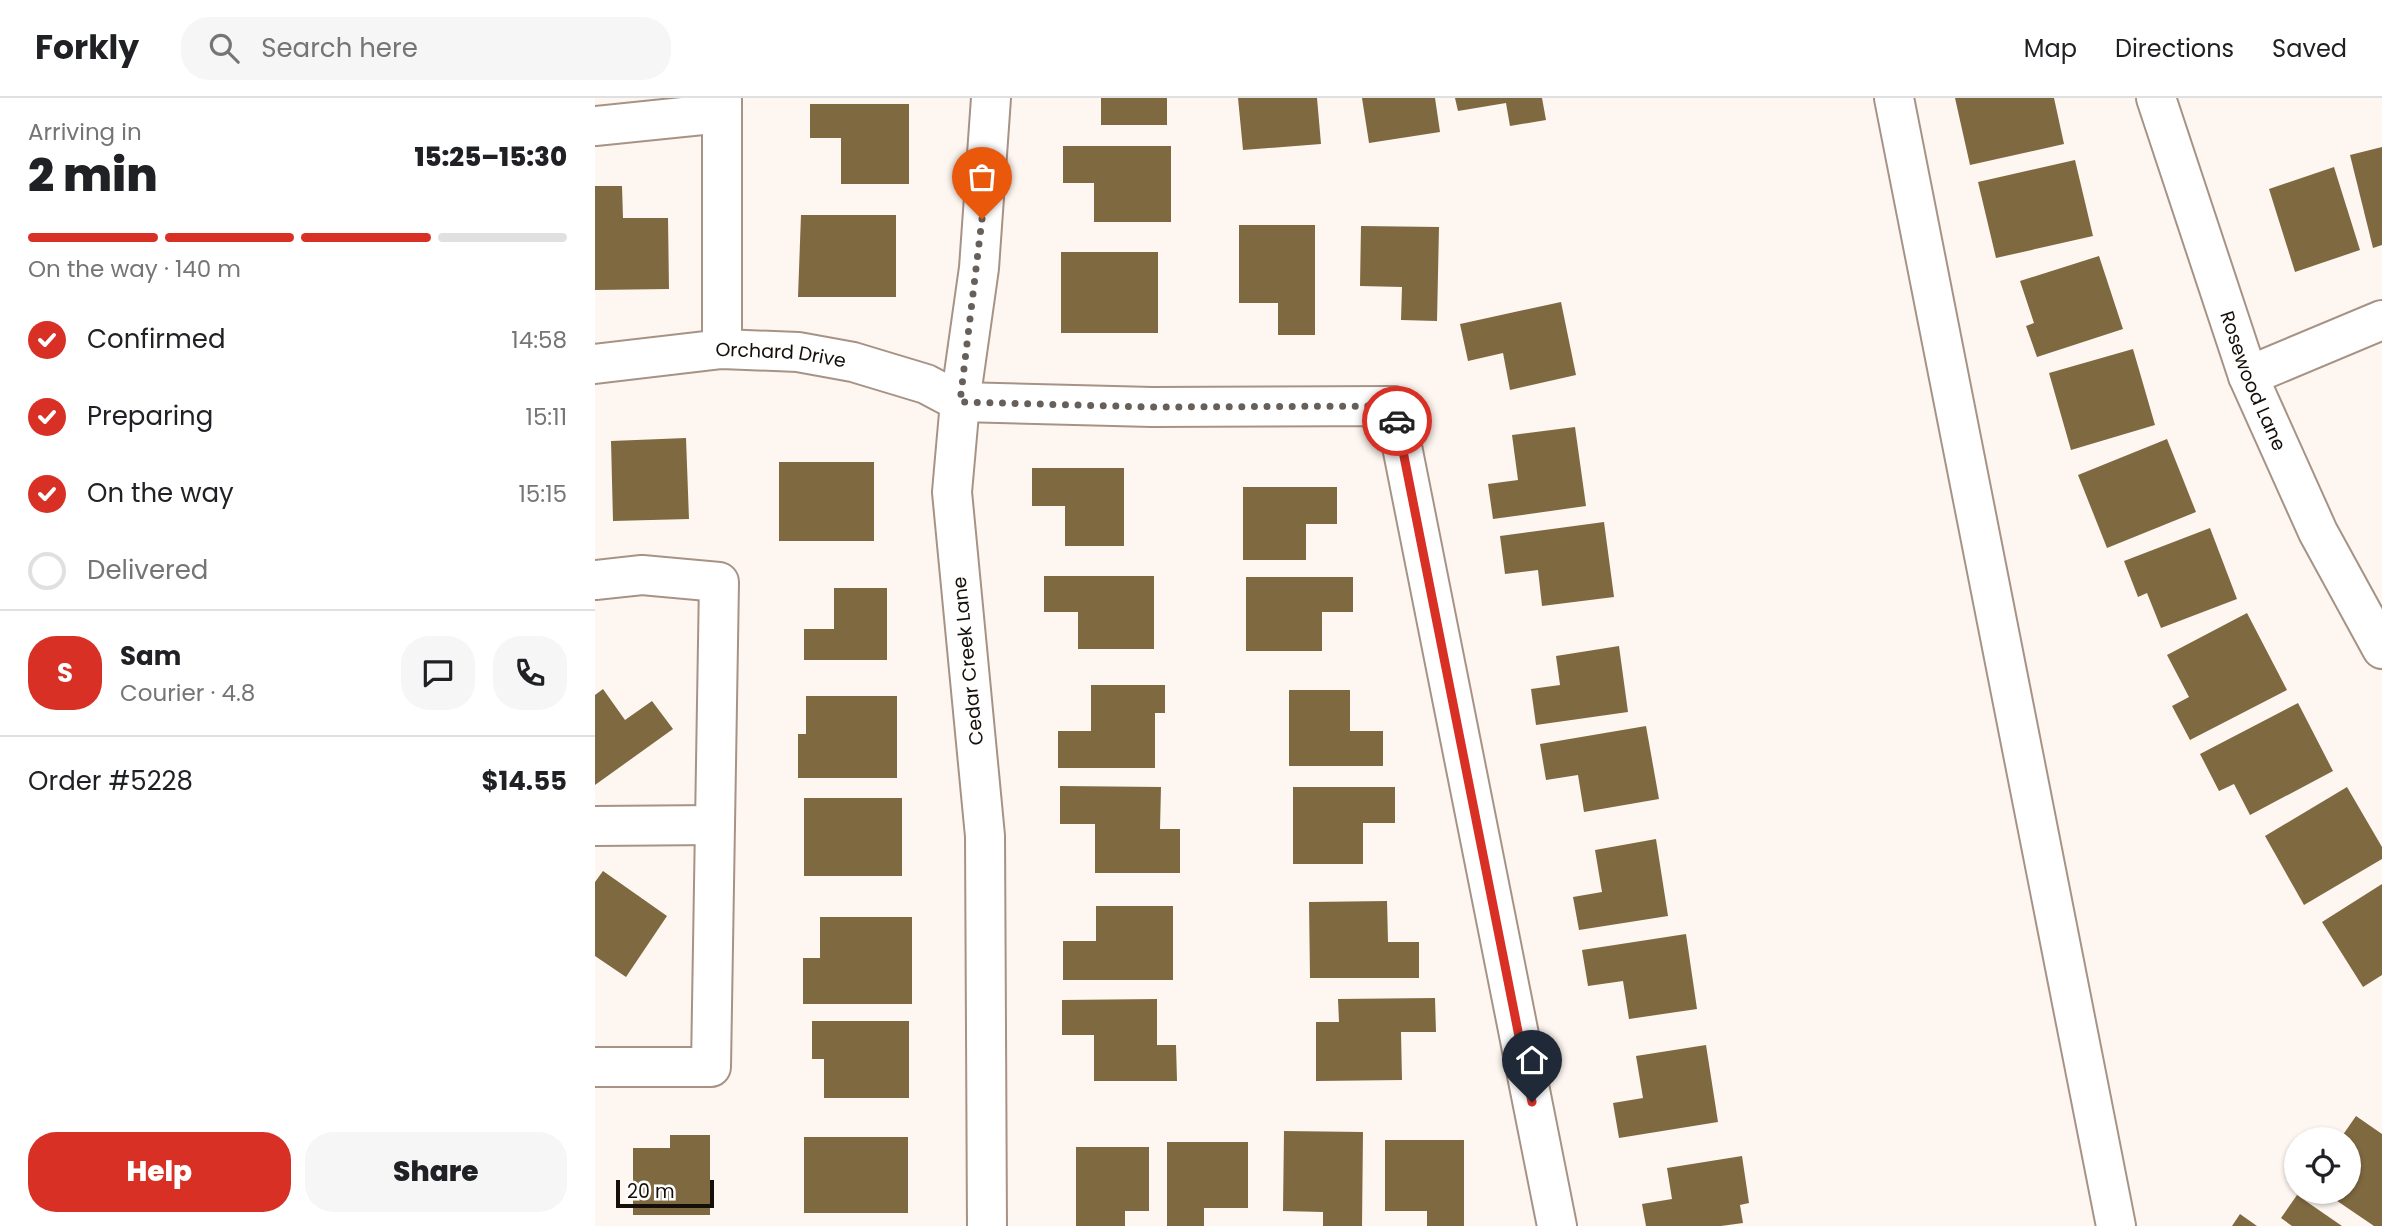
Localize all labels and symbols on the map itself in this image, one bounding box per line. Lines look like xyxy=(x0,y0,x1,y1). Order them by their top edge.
pin xyxy=(952,147,1012,219)
street label: Rosewood Lane xyxy=(2214,307,2293,455)
street label: Orchard Drive xyxy=(715,335,848,374)
courier xyxy=(1362,386,1432,456)
street label: Cedar Creek Lane xyxy=(946,575,990,747)
pin xyxy=(1502,1030,1562,1102)
scale bar xyxy=(616,1177,714,1209)

